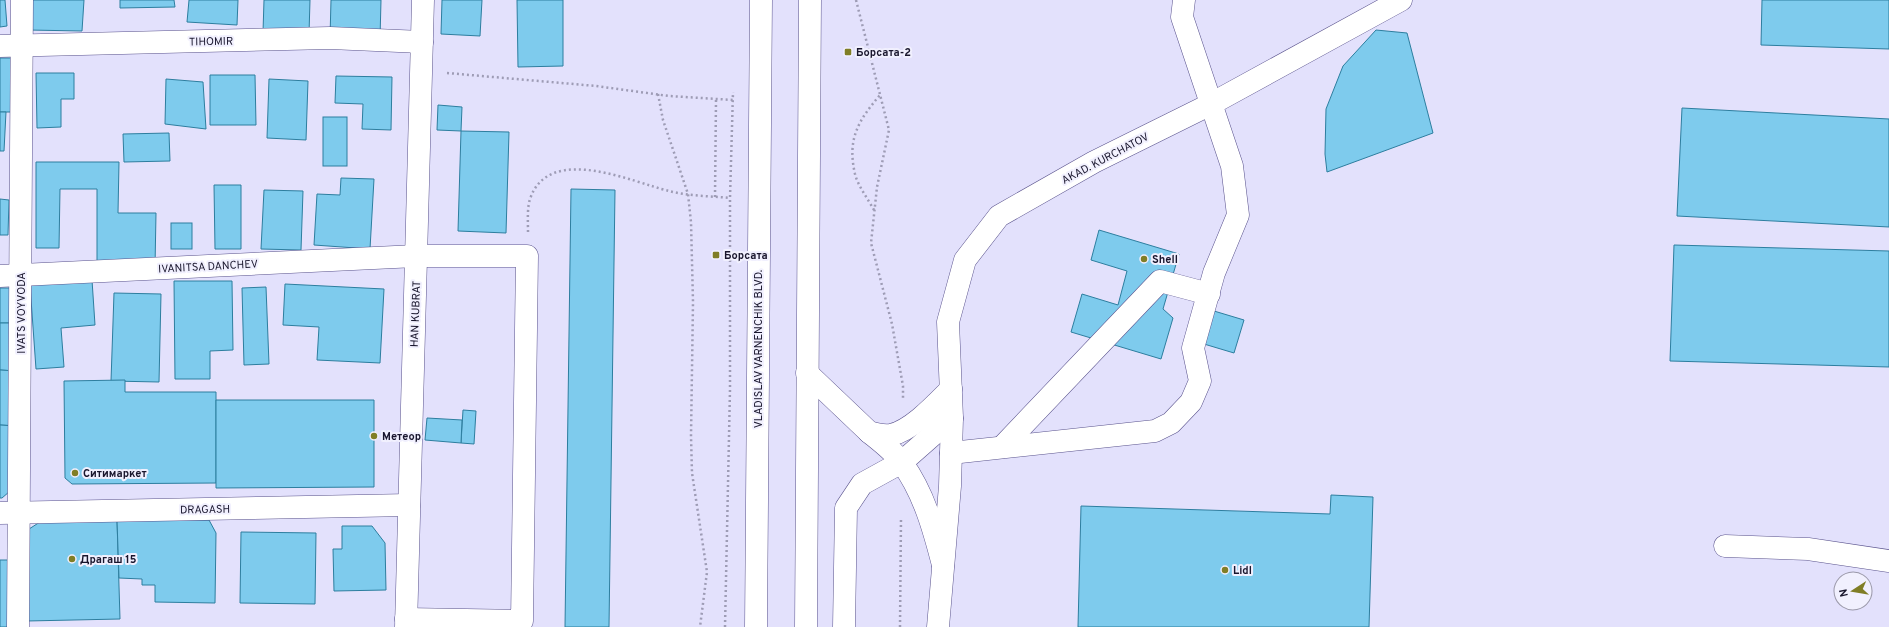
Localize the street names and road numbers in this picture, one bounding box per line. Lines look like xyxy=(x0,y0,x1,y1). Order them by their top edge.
street label: TIHOMIR xyxy=(189,35,233,49)
street label: AKAD. KURCHATOV xyxy=(1059,130,1152,188)
street label: IVANITSA DANCHEV xyxy=(158,257,258,277)
street label: VLADISLAV VARNENCHIK BLVD. xyxy=(752,270,766,428)
street label: IVATS VOYVODA xyxy=(15,272,29,354)
street label: HAN KUBRAT xyxy=(408,281,424,348)
street label: DRAGASH xyxy=(180,503,230,517)

